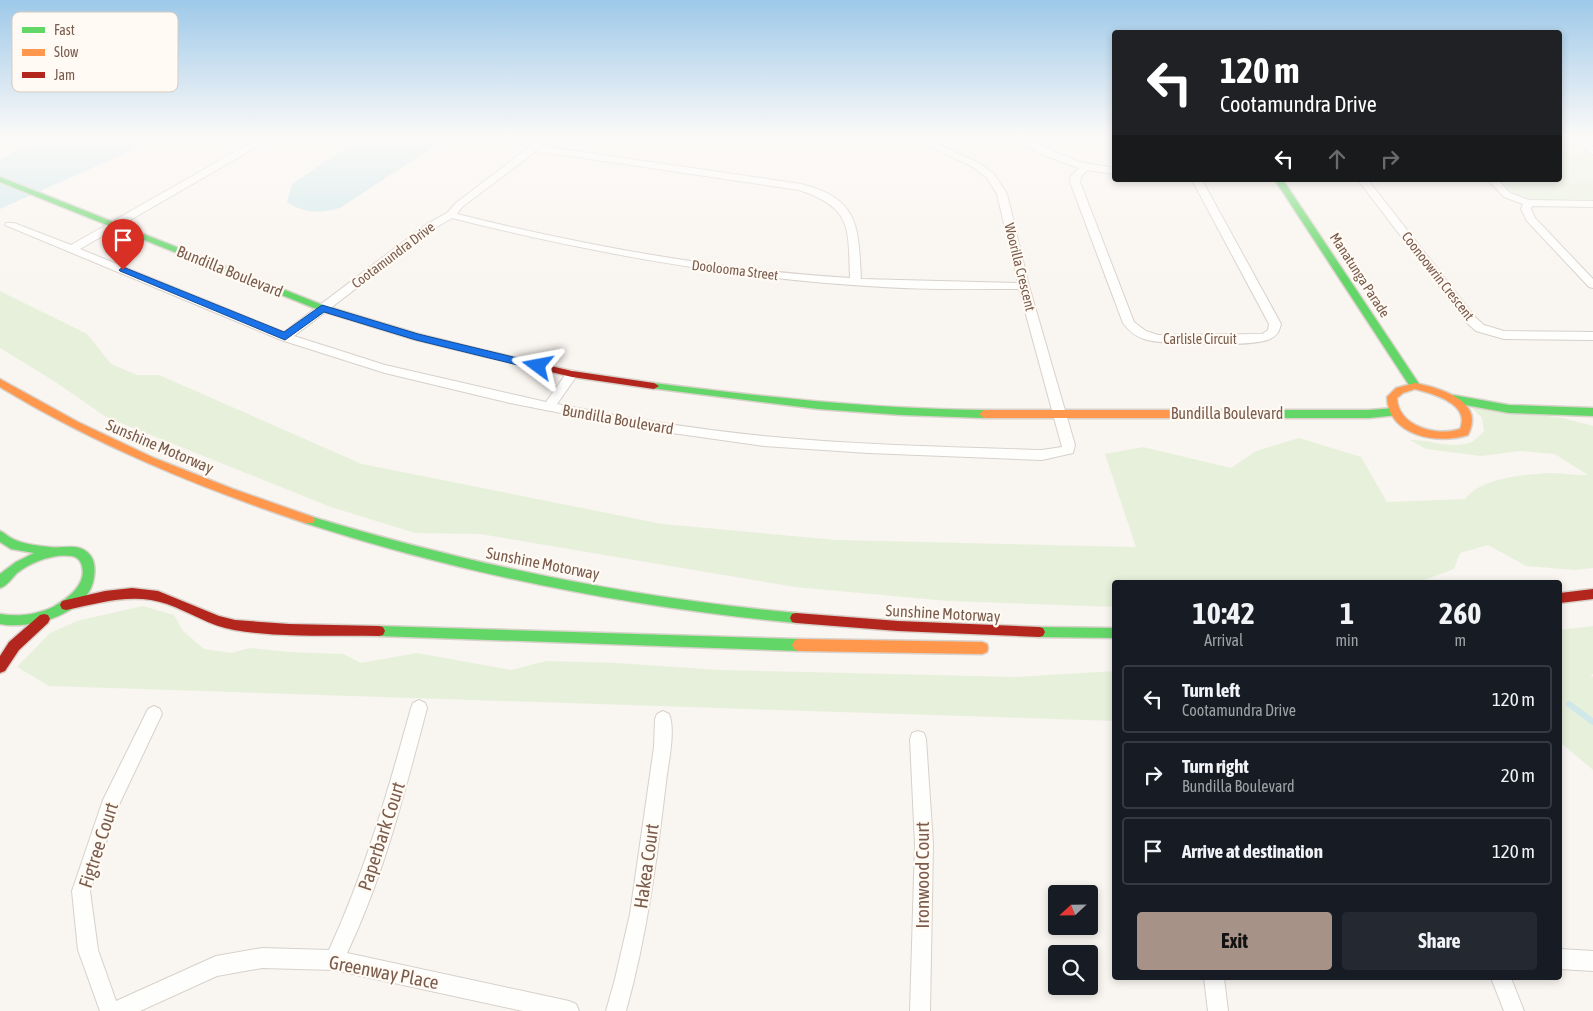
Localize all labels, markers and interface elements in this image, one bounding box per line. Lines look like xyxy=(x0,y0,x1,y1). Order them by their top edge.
legend xyxy=(12,12,178,92)
text: Fast xyxy=(54,22,75,38)
text: Slow xyxy=(54,44,79,60)
icon: left xyxy=(1137,50,1202,115)
text: 120 m xyxy=(1220,50,1299,90)
text: Jam xyxy=(54,67,75,83)
text: Cootamundra Drive xyxy=(1220,91,1377,117)
icon: left xyxy=(1270,145,1298,173)
icon: ahead xyxy=(1323,145,1351,173)
icon: right xyxy=(1376,145,1404,173)
pin xyxy=(102,219,144,270)
street label: Cootamundra Drive xyxy=(348,219,438,291)
street label: Woorilla Crescent xyxy=(1001,221,1039,313)
icon: arrive xyxy=(109,226,137,254)
street label: Coonoowrin Crescent xyxy=(1399,229,1477,323)
street label: Manatunga Parade xyxy=(1327,230,1393,320)
street label: Bundilla Boulevard xyxy=(174,242,286,300)
street label: Doolooma Street xyxy=(691,257,779,283)
street label: Carlisle Circuit xyxy=(1163,331,1237,347)
position arrow xyxy=(511,339,563,391)
street label: Bundilla Boulevard xyxy=(561,400,675,438)
street label: Bundilla Boulevard xyxy=(1171,404,1283,422)
street label: Sunshine Motorway xyxy=(103,415,217,478)
street label: Sunshine Motorway xyxy=(485,543,601,584)
text: 10:42 xyxy=(1193,596,1255,630)
text: 1 xyxy=(1340,596,1354,630)
text: 260 xyxy=(1439,596,1481,630)
street label: Sunshine Motorway xyxy=(885,601,1001,626)
text: Arrival xyxy=(1204,631,1243,649)
text: min xyxy=(1336,631,1359,649)
text: m xyxy=(1454,631,1466,649)
text: Turn left xyxy=(1182,679,1240,701)
icon: left xyxy=(1139,685,1167,713)
text: 120 m xyxy=(1492,688,1535,710)
text: Cootamundra Drive xyxy=(1182,701,1296,719)
text: Turn right xyxy=(1182,755,1249,777)
icon: right xyxy=(1139,761,1167,789)
text: 20 m xyxy=(1501,764,1535,786)
text: Bundilla Boulevard xyxy=(1182,777,1295,795)
street label: Paperbark Court xyxy=(353,779,409,893)
street label: Figtree Court xyxy=(74,799,122,891)
street label: Hakea Court xyxy=(629,822,663,910)
street label: Ironwood Court xyxy=(911,822,933,928)
icon: arrive xyxy=(1139,837,1167,865)
text: Arrive at destination xyxy=(1182,840,1323,862)
text: 120 m xyxy=(1492,840,1535,862)
north arrow xyxy=(1048,885,1098,935)
map controls xyxy=(1048,885,1098,995)
button: Exit xyxy=(1137,912,1332,970)
button: Share xyxy=(1342,912,1537,970)
button: search xyxy=(1048,945,1098,995)
street label: Greenway Place xyxy=(327,951,441,993)

